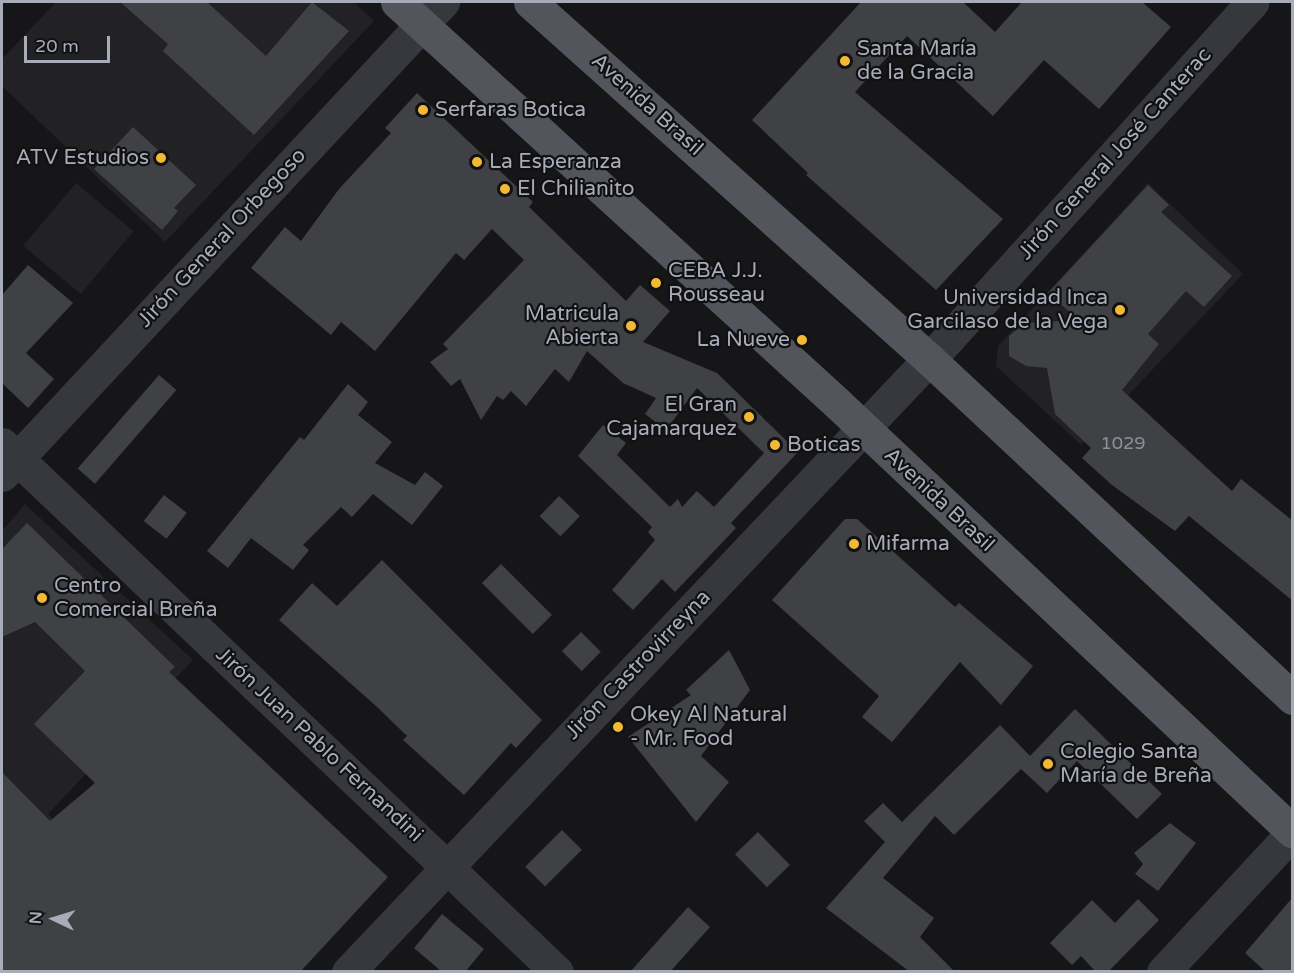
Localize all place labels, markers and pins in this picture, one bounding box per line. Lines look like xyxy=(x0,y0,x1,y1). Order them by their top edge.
place label: Santa María de la Gracia xyxy=(857,36,977,86)
marker: Santa María de la Gracia xyxy=(838,54,852,68)
place label: Serfaras Botica xyxy=(435,97,586,123)
marker: Serfaras Botica xyxy=(416,103,430,117)
place label: ATV Estudios xyxy=(16,145,149,171)
place label: La Esperanza xyxy=(489,149,622,175)
marker: ATV Estudios xyxy=(154,151,168,165)
marker: La Esperanza xyxy=(470,155,484,169)
place label: El Chilianito xyxy=(517,176,635,202)
marker: El Chilianito xyxy=(498,182,512,196)
place label: CEBA J.J. Rousseau xyxy=(668,258,765,308)
marker: CEBA J.J. Rousseau xyxy=(649,276,663,290)
place label: Universidad Inca Garcilaso de la Vega xyxy=(907,285,1108,335)
place label: Matricula Abierta xyxy=(525,301,619,351)
marker: Universidad Inca Garcilaso de la Vega xyxy=(1113,303,1127,317)
marker: Matricula Abierta xyxy=(624,319,638,333)
place label: La Nueve xyxy=(697,327,790,353)
marker: La Nueve xyxy=(795,333,809,347)
place label: El Gran Cajamarquez xyxy=(606,392,737,442)
marker: El Gran Cajamarquez xyxy=(742,410,756,424)
place label: Boticas xyxy=(787,432,860,458)
marker: Boticas xyxy=(768,438,782,452)
place label: Mifarma xyxy=(866,531,950,557)
marker: Mifarma xyxy=(847,537,861,551)
place label: Centro Comercial Breña xyxy=(54,573,217,623)
marker: Centro Comercial Breña xyxy=(35,591,49,605)
place label: Okey Al Natural - Mr. Food xyxy=(630,702,787,752)
marker: Okey Al Natural - Mr. Food xyxy=(611,720,625,734)
place label: Colegio Santa María de Breña xyxy=(1060,739,1212,789)
marker: Colegio Santa María de Breña xyxy=(1041,757,1055,771)

